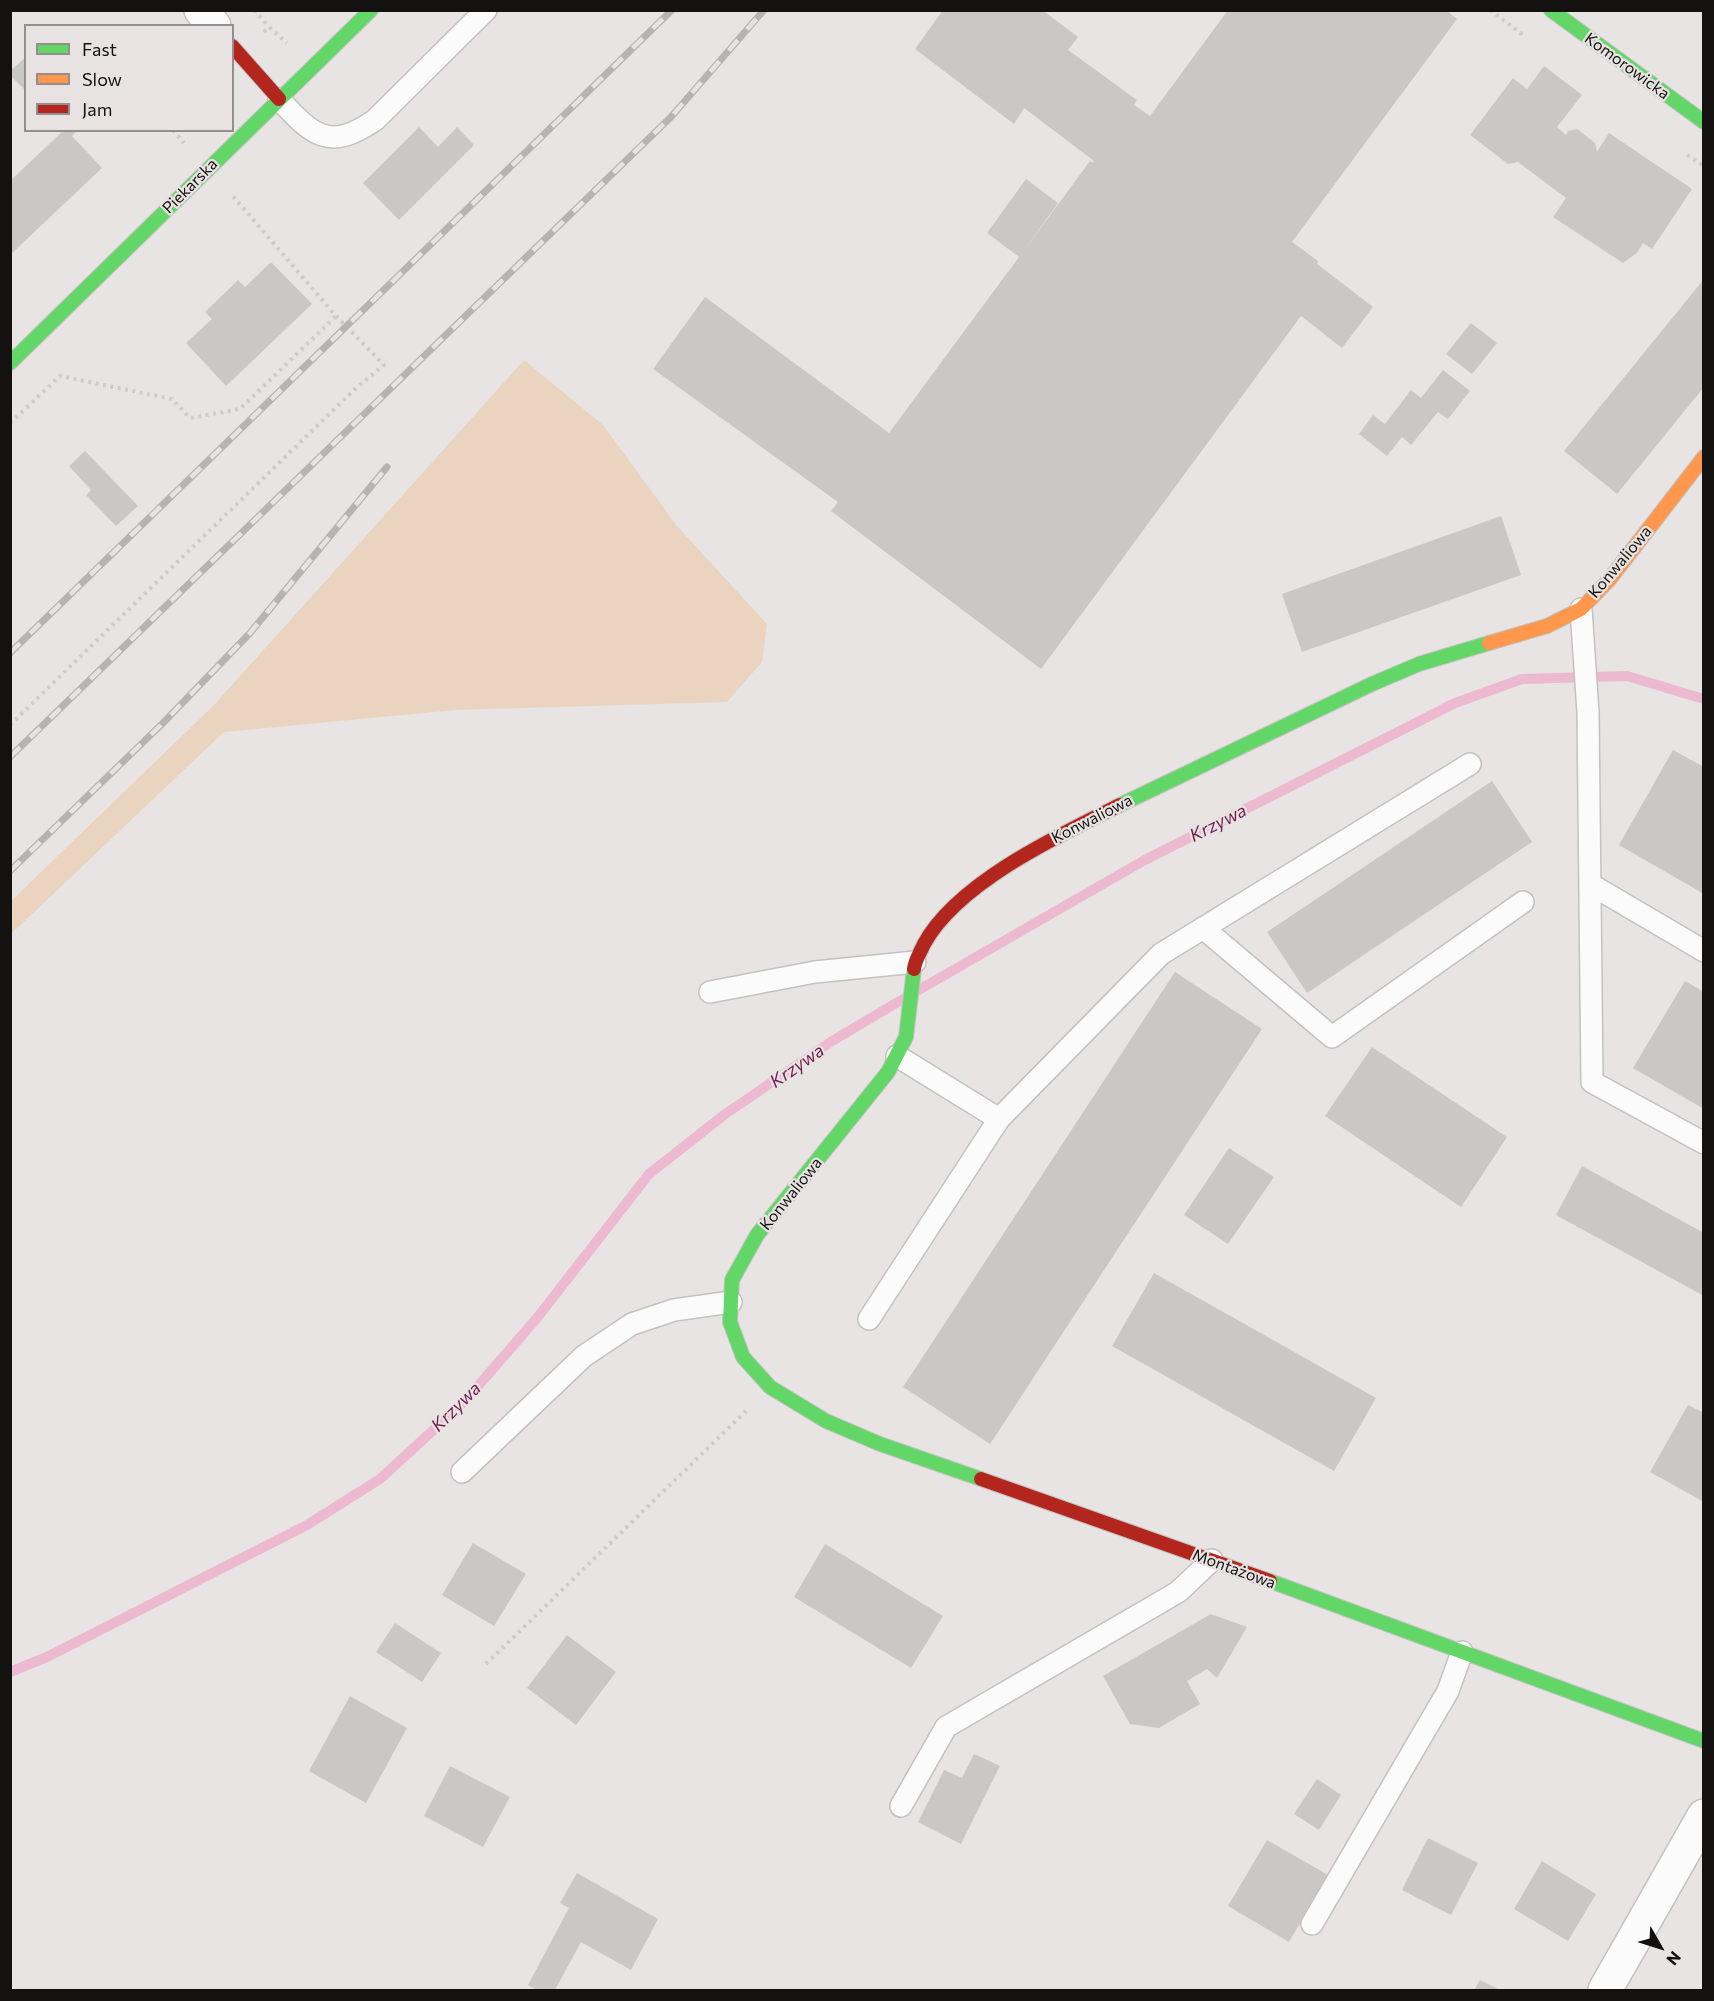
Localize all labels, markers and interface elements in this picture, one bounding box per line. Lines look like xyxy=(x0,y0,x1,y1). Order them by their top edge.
legend xyxy=(24,24,234,132)
street label: Komorowicka xyxy=(1581,29,1673,103)
text: Fast xyxy=(82,38,117,60)
text: Slow xyxy=(82,68,122,90)
text: Jam xyxy=(82,98,112,120)
street label: Piekarska xyxy=(158,154,222,218)
street label: Konwaliowa xyxy=(1584,522,1656,602)
street label: Konwaliowa xyxy=(1048,790,1136,848)
water label: Krzywa xyxy=(1186,799,1250,847)
water label: Krzywa xyxy=(766,1040,828,1092)
street label: Konwaliowa xyxy=(756,1154,826,1234)
water label: Krzywa xyxy=(427,1378,485,1436)
street label: Montażowa xyxy=(1190,1545,1278,1593)
north arrow xyxy=(1630,1917,1690,1977)
text: N xyxy=(1663,1948,1686,1969)

